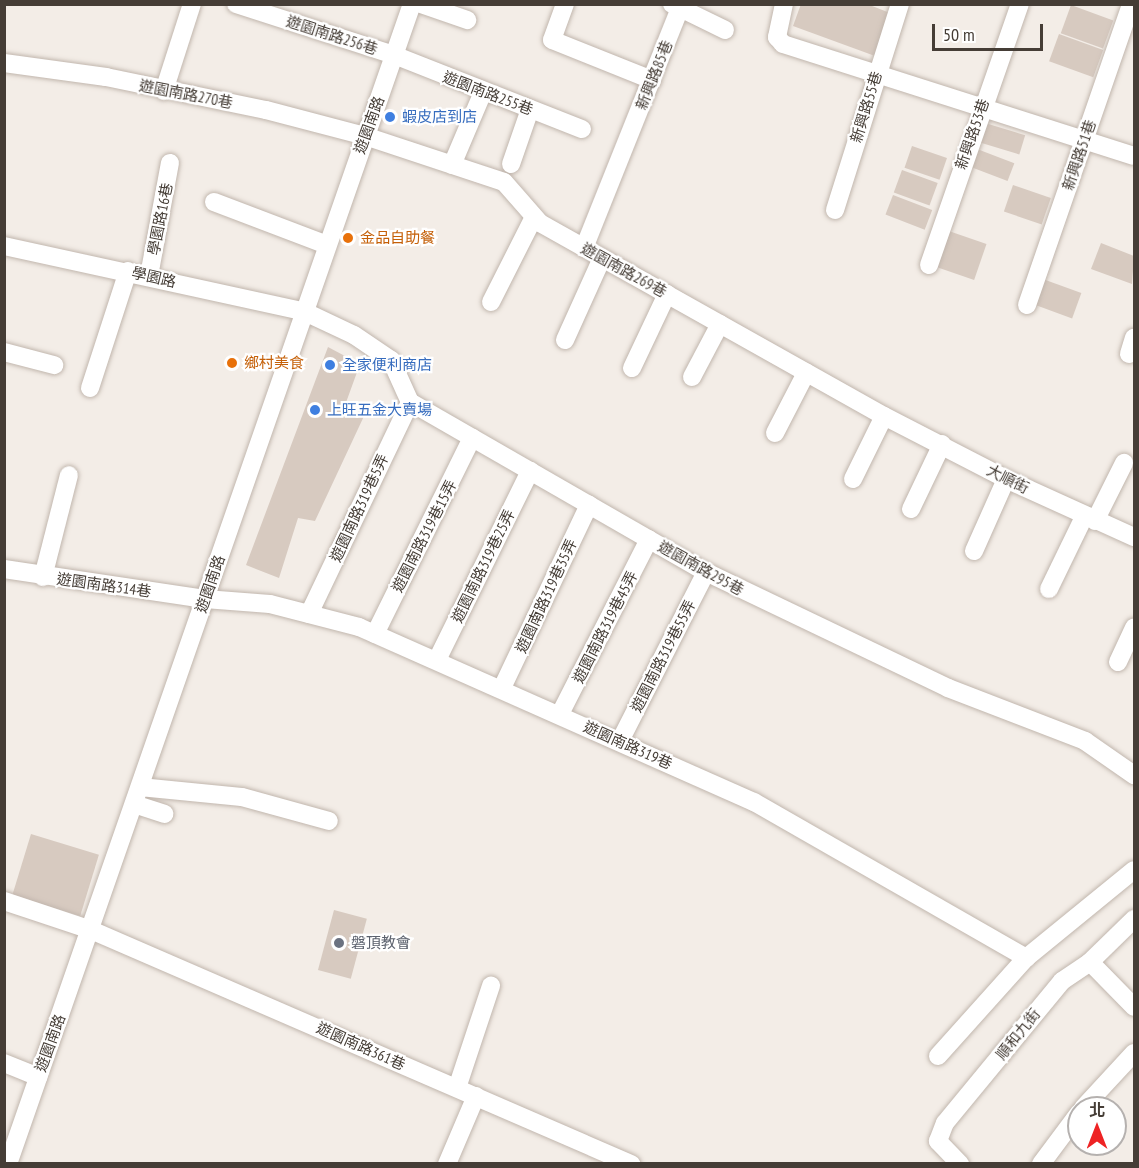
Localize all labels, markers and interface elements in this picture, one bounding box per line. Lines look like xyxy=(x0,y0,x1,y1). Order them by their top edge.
street label: 遊園南路256巷 xyxy=(284,12,380,58)
scale bar xyxy=(935,12,1046,50)
text: 50 m xyxy=(943,23,975,46)
street label: 新興路85巷 xyxy=(632,38,676,112)
street label: 遊園南路255巷 xyxy=(440,68,536,118)
street label: 新興路55巷 xyxy=(847,69,885,145)
street label: 遊園南路270巷 xyxy=(138,76,234,112)
street label: 遊園南路 xyxy=(350,94,388,156)
street label: 新興路53巷 xyxy=(952,96,992,172)
place label: 蝦皮店到店 xyxy=(402,108,477,126)
marker: 蝦皮店到店 xyxy=(383,110,397,124)
street label: 新興路51巷 xyxy=(1059,117,1099,193)
street label: 學園路16巷 xyxy=(144,181,176,257)
place label: 金品自助餐 xyxy=(360,229,435,247)
marker: 金品自助餐 xyxy=(341,231,355,245)
street label: 遊園南路269巷 xyxy=(578,239,670,301)
street label: 學園路 xyxy=(130,263,178,291)
place label: 鄉村美食 xyxy=(244,354,304,372)
marker: 鄉村美食 xyxy=(225,356,239,370)
place label: 全家便利商店 xyxy=(342,356,432,374)
marker: 全家便利商店 xyxy=(323,358,337,372)
place label: 上旺五金大賣場 xyxy=(327,401,432,419)
marker: 上旺五金大賣場 xyxy=(308,403,322,417)
street label: 遊園南路319巷5弄 xyxy=(326,451,392,565)
street label: 大順街 xyxy=(984,461,1032,497)
street label: 遊園南路319巷15弄 xyxy=(388,477,460,595)
street label: 遊園南路319巷25弄 xyxy=(448,506,518,626)
street label: 遊園南路319巷35弄 xyxy=(512,536,580,656)
street label: 遊園南路295巷 xyxy=(655,537,747,599)
street label: 遊園南路 xyxy=(192,553,228,615)
street label: 遊園南路319巷45弄 xyxy=(569,568,641,686)
street label: 遊園南路314巷 xyxy=(56,569,152,601)
street label: 遊園南路319巷55弄 xyxy=(627,597,699,715)
street label: 遊園南路319巷 xyxy=(581,717,675,773)
place label: 磐頂教會 xyxy=(351,934,411,952)
marker: 磐頂教會 xyxy=(332,936,346,950)
street label: 順和九街 xyxy=(992,1005,1044,1063)
street label: 遊園南路 xyxy=(31,1012,69,1074)
street label: 遊園南路361巷 xyxy=(314,1018,408,1074)
north arrow xyxy=(1067,1096,1127,1156)
text: 北 xyxy=(1089,1100,1105,1120)

